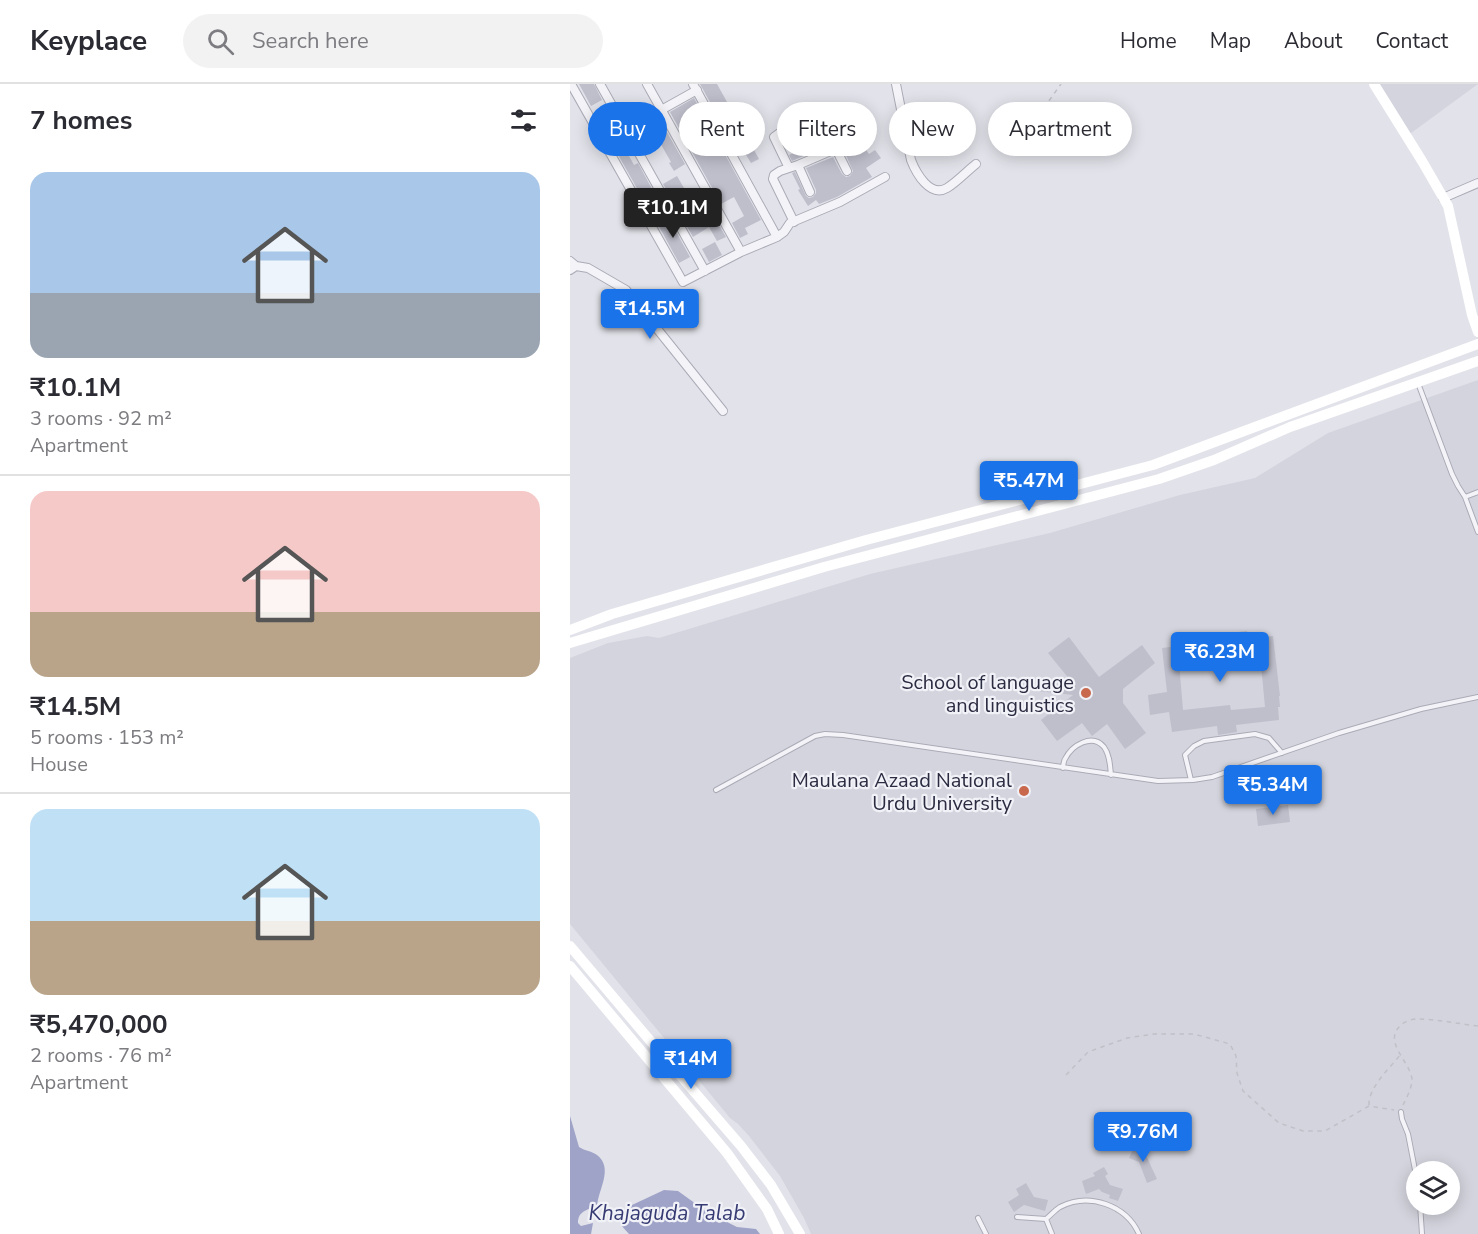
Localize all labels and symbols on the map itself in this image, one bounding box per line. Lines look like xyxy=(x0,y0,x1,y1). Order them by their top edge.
pin: ₹10.1M xyxy=(624,188,722,239)
pin: ₹14.5M xyxy=(601,289,699,340)
pin: ₹5.47M xyxy=(980,461,1078,512)
pin: ₹6.23M xyxy=(1171,632,1269,683)
place label: School of language and linguistics xyxy=(901,669,1074,719)
marker: School of language and linguistics xyxy=(1079,686,1093,700)
pin: ₹5.34M xyxy=(1224,765,1322,816)
place label: Maulana Azaad National Urdu University xyxy=(792,767,1013,817)
marker: Maulana Azaad National Urdu University xyxy=(1017,784,1031,798)
pin: ₹14M xyxy=(655,1039,727,1090)
pin: ₹9.76M xyxy=(1094,1112,1192,1163)
water label: Khajaguda Talab xyxy=(589,1199,745,1227)

